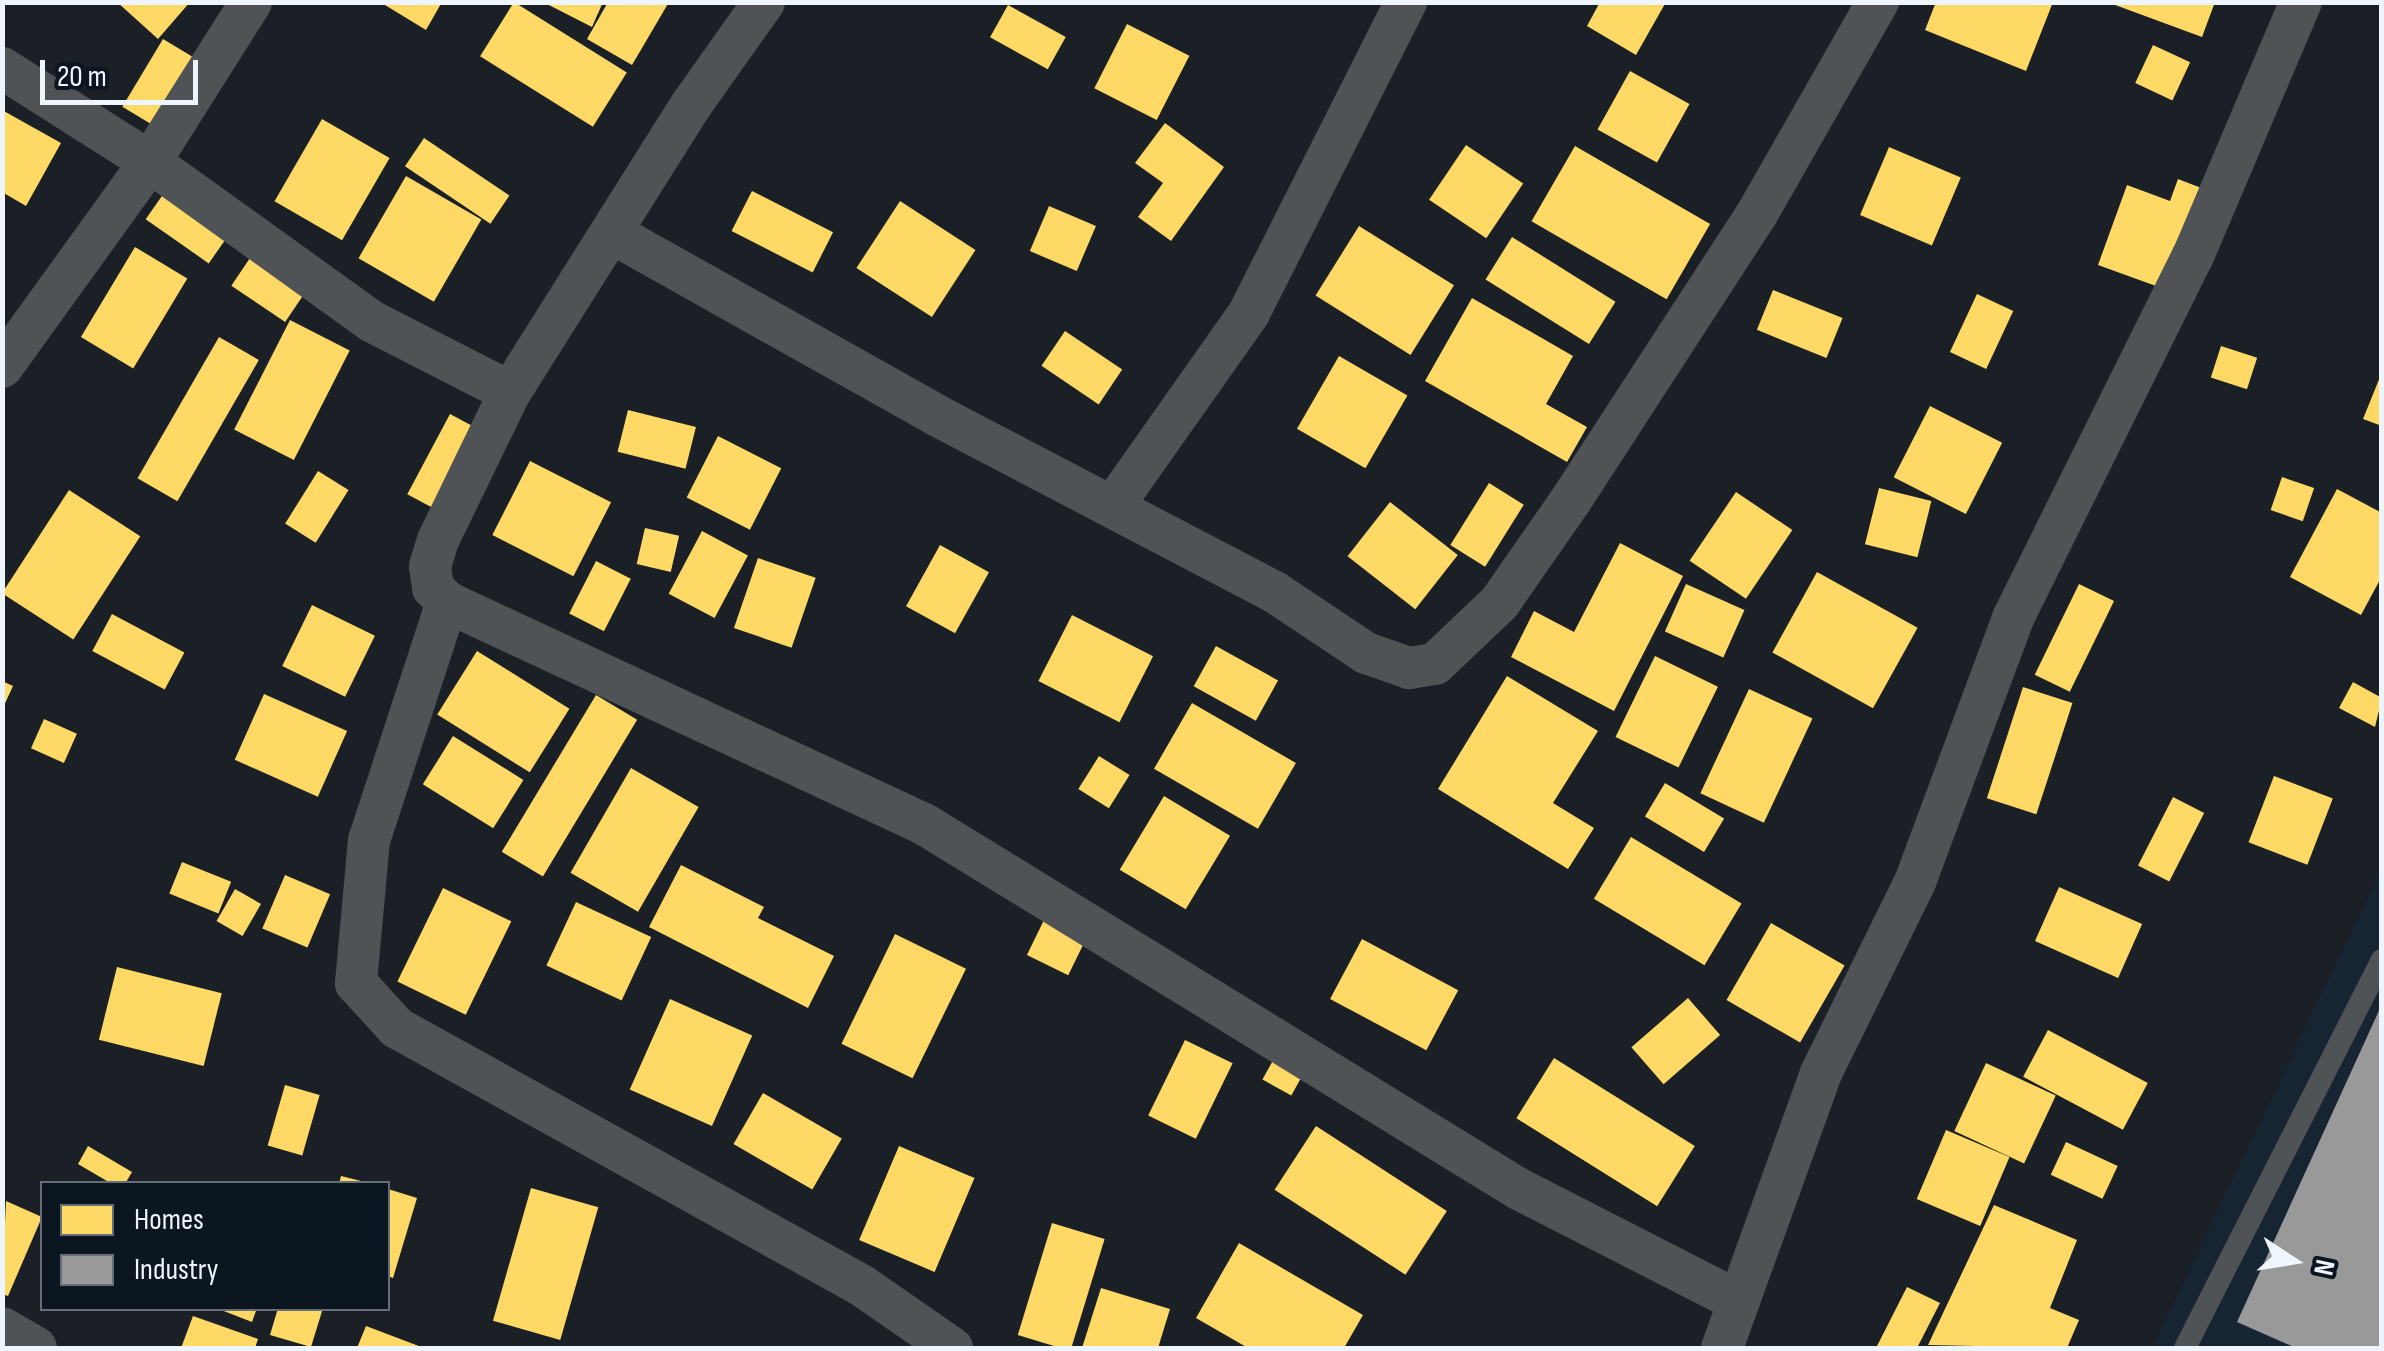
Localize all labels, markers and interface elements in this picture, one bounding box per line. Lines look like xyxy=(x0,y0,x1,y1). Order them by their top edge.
scale bar xyxy=(45,40,202,102)
text: 20 m xyxy=(57,59,107,95)
legend xyxy=(40,1181,390,1311)
text: Homes xyxy=(134,1202,204,1238)
north arrow xyxy=(2244,1211,2344,1311)
text: Industry xyxy=(134,1252,218,1288)
text: N xyxy=(2306,1257,2342,1278)

